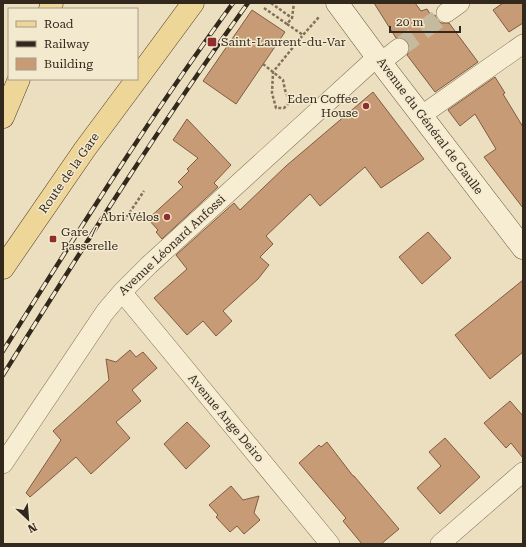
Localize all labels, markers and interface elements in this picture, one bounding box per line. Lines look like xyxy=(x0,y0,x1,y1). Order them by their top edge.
legend xyxy=(8,8,138,80)
scale bar xyxy=(390,8,460,34)
text: 20 m xyxy=(396,15,423,29)
text: Road xyxy=(44,17,74,31)
place label: Saint-Laurent-du-Var xyxy=(221,35,346,49)
marker: Saint-Laurent-du-Var xyxy=(206,36,218,48)
text: Railway xyxy=(44,37,90,51)
street label: Avenue du Général de Gaulle xyxy=(374,55,486,197)
text: Building xyxy=(44,57,93,71)
place label: Eden Coffee House xyxy=(287,92,358,120)
marker: Eden Coffee House xyxy=(361,101,371,111)
street label: Route de la Gare xyxy=(36,130,102,216)
street label: Avenue Léonard Anfossi xyxy=(116,192,228,298)
place label: Abri Vélos xyxy=(100,210,159,224)
marker: Abri Vélos xyxy=(162,212,172,222)
place label: Gare / Passerelle xyxy=(61,225,118,253)
marker: Gare / Passerelle xyxy=(48,234,58,244)
street label: Avenue Ange Deiro xyxy=(185,371,267,465)
north arrow xyxy=(8,499,48,539)
text: N xyxy=(25,520,39,535)

